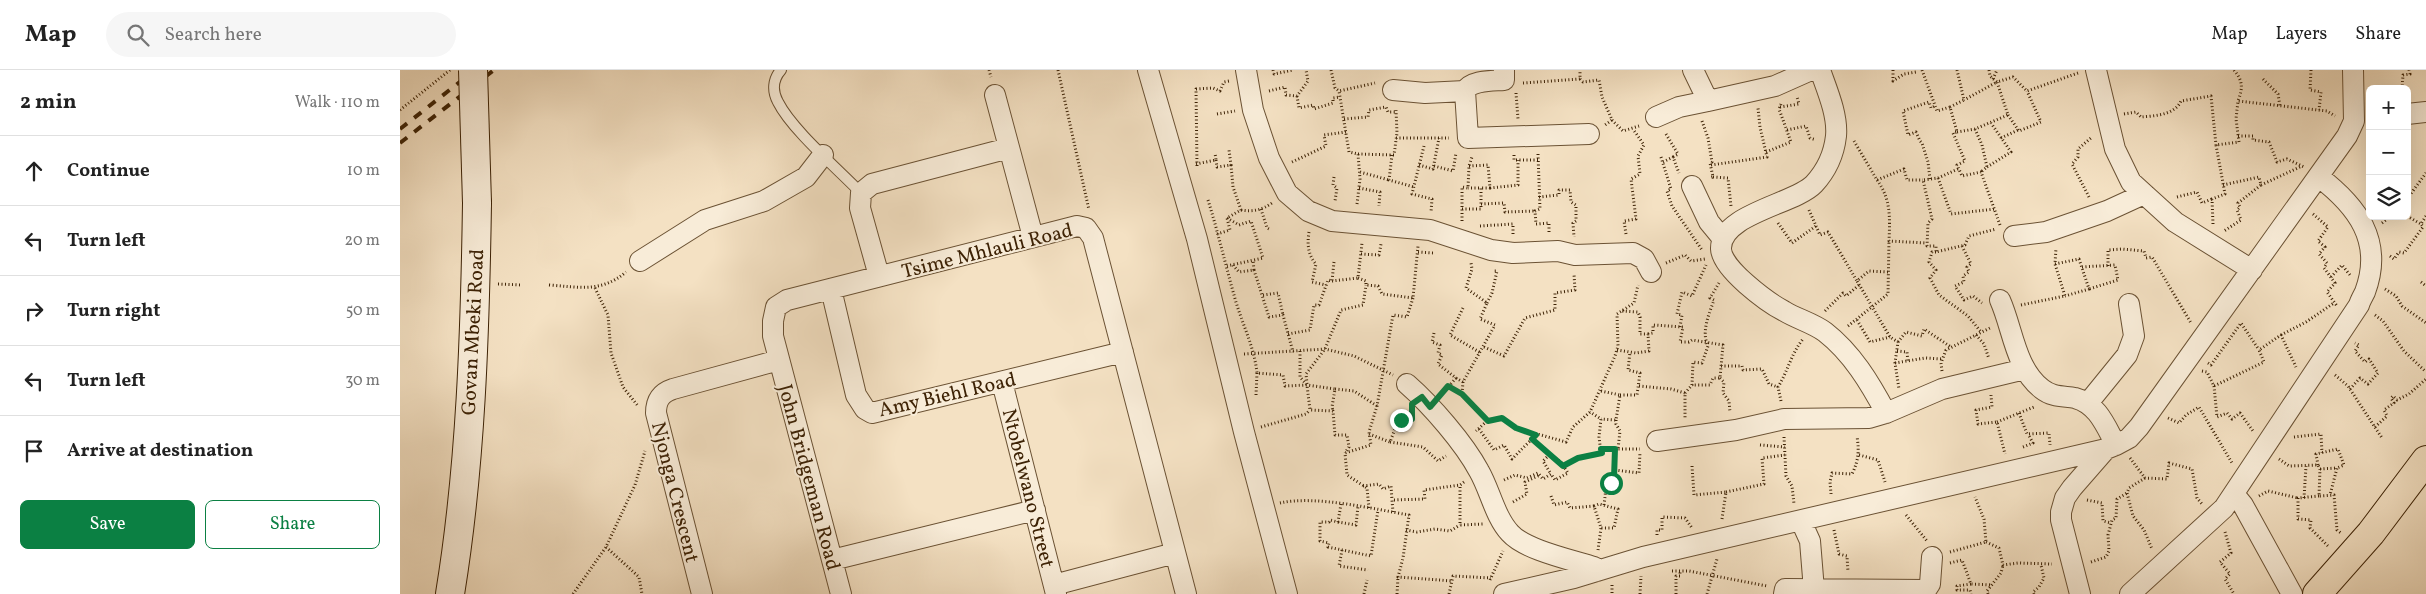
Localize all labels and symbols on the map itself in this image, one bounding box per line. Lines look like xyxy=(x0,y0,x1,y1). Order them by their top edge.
street label: Tsime Mhlauli Road xyxy=(899,217,1076,287)
street label: Govan Mbeki Road xyxy=(456,248,492,416)
street label: Amy Biehl Road xyxy=(876,367,1019,425)
street label: John Bridgeman Road xyxy=(770,381,846,574)
street label: Ntobelwano Street xyxy=(994,406,1060,571)
route end xyxy=(1390,409,1413,432)
street label: Njonga Crescent xyxy=(643,419,705,566)
route start xyxy=(1600,472,1623,495)

